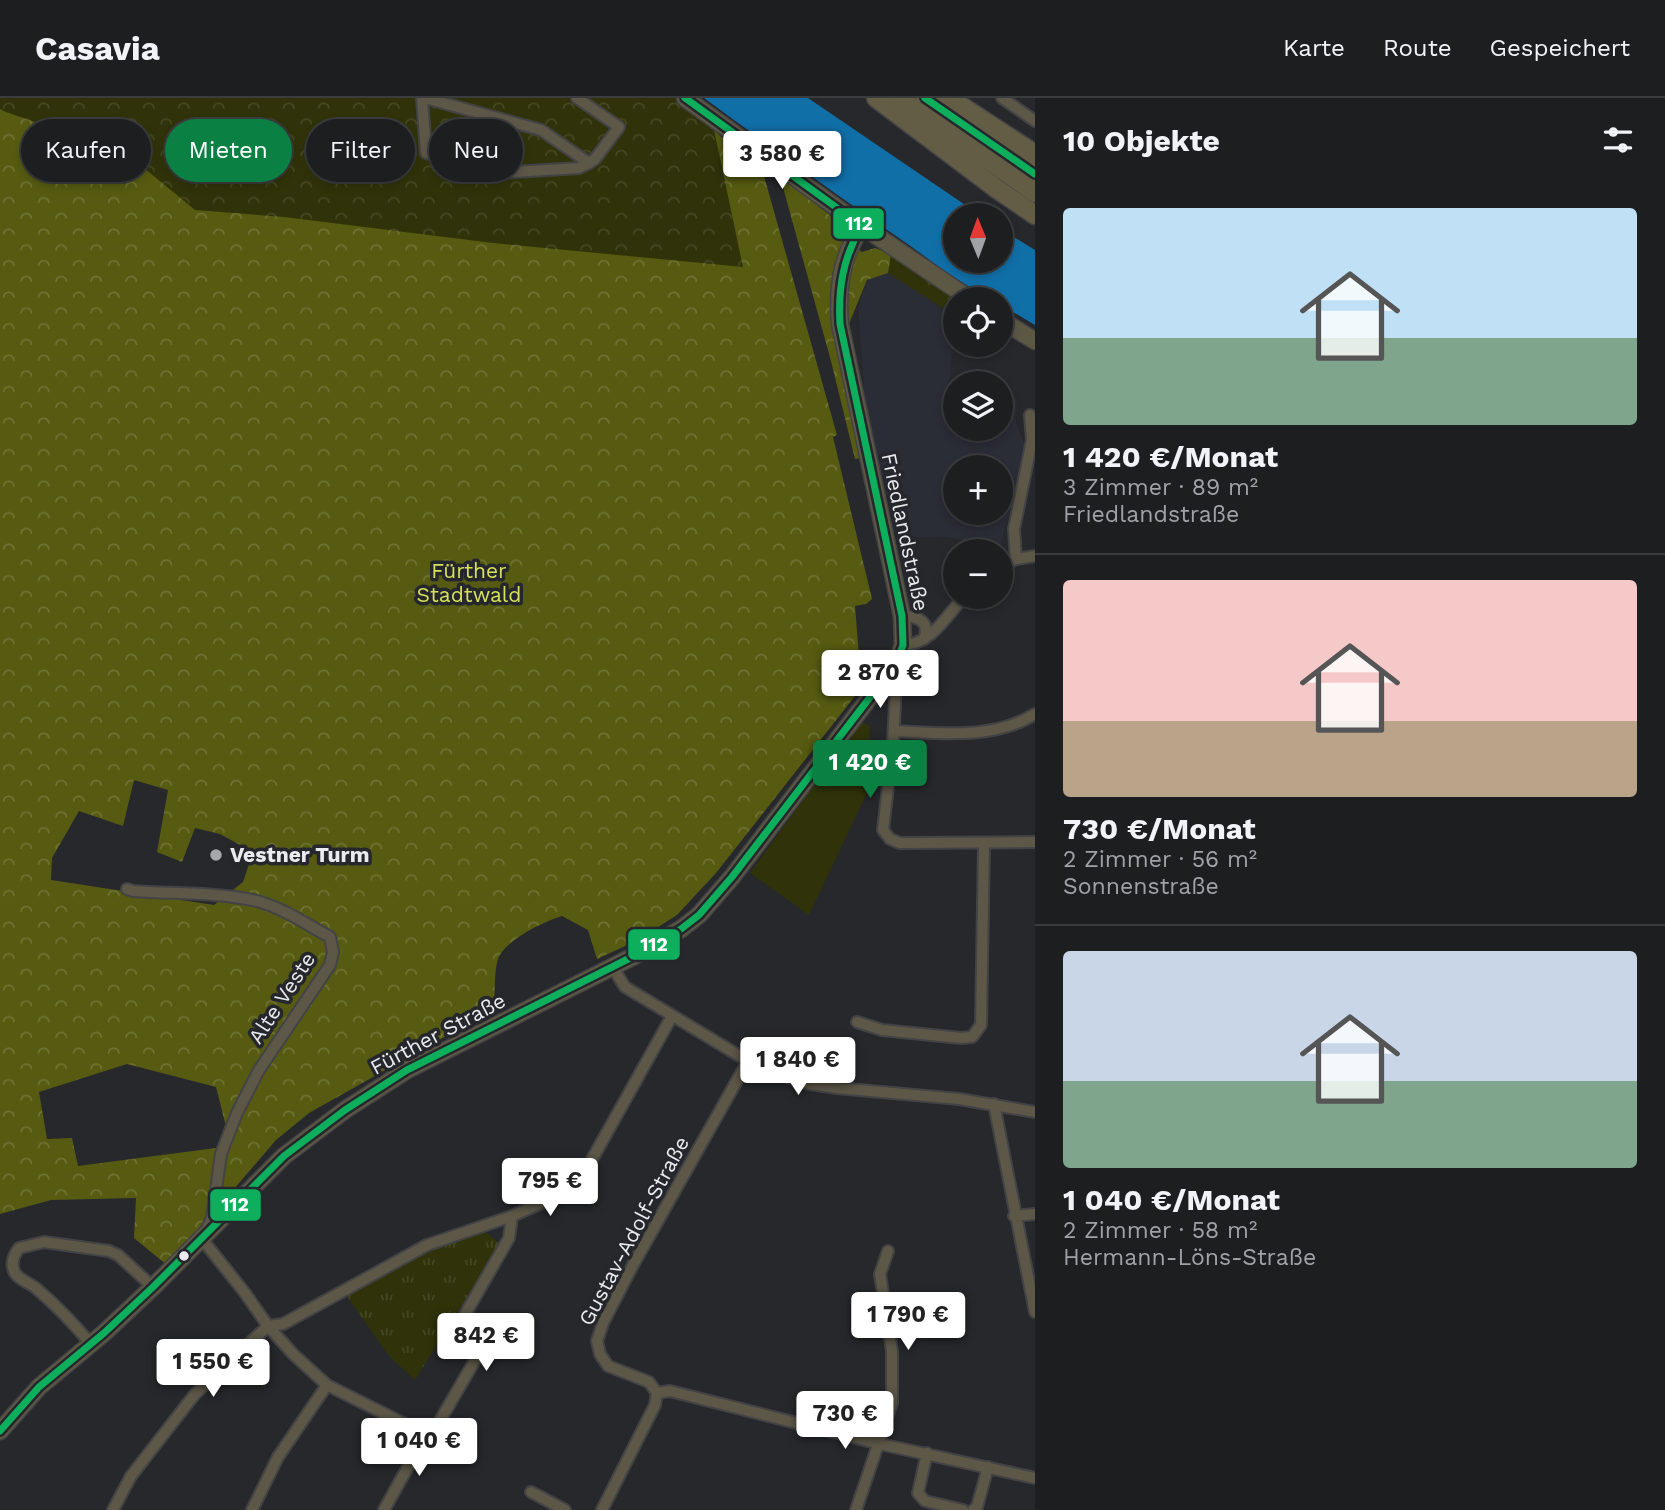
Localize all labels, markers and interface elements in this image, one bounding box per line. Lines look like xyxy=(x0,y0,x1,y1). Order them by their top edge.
text: Casavia xyxy=(35,29,160,68)
text: Karte xyxy=(1283,34,1345,62)
text: Route xyxy=(1383,34,1452,62)
text: Gespeichert xyxy=(1490,34,1630,62)
chip: Kaufen xyxy=(21,119,151,182)
chip: Mieten xyxy=(165,119,292,182)
chip: Filter xyxy=(306,119,415,182)
chip: Neu xyxy=(429,119,523,182)
icon: filters xyxy=(1599,121,1637,159)
text: 10 Objekte xyxy=(1063,123,1220,158)
pin: 3 580 € xyxy=(717,132,847,191)
text: 3 580 € xyxy=(739,140,825,167)
north arrow xyxy=(943,203,1013,273)
map controls xyxy=(943,203,1013,609)
line badge: 112 xyxy=(832,207,885,240)
text: 112 xyxy=(845,212,873,235)
icon: home xyxy=(1287,253,1413,379)
button: locate xyxy=(943,287,1013,357)
button: layers xyxy=(943,371,1013,441)
text: 1 420 €/Monat xyxy=(1063,439,1278,474)
street label: Friedlandstraße xyxy=(877,451,934,613)
button: + xyxy=(943,455,1013,525)
text: 3 Zimmer · 89 m² xyxy=(1063,474,1258,501)
text: Friedlandstraße xyxy=(1063,501,1239,528)
button: − xyxy=(943,539,1013,609)
park label: Fürther Stadtwald xyxy=(417,558,521,607)
icon: home xyxy=(1287,625,1413,751)
pin: 2 870 € xyxy=(815,650,945,710)
text: 2 870 € xyxy=(838,659,922,686)
pin: 1 420 € xyxy=(805,740,935,800)
text: 1 420 € xyxy=(829,749,911,776)
text: 730 €/Monat xyxy=(1063,811,1256,846)
place label: Vestner Turm xyxy=(230,842,369,867)
text: 2 Zimmer · 56 m² xyxy=(1063,846,1257,873)
marker: Vestner Turm xyxy=(208,847,224,863)
text: Sonnenstraße xyxy=(1063,873,1219,900)
line badge: 112 xyxy=(627,928,681,961)
text: 112 xyxy=(640,933,668,956)
street label: Alte Veste xyxy=(243,947,320,1048)
street label: Fürther Straße xyxy=(366,987,510,1080)
icon: home xyxy=(1287,996,1413,1122)
pin: 1 840 € xyxy=(733,1038,863,1097)
text: 1 840 € xyxy=(756,1046,840,1073)
street label: Gustav-Adolf-Straße xyxy=(573,1132,694,1330)
pin: 795 € xyxy=(501,1158,599,1218)
text: 795 € xyxy=(518,1167,582,1194)
text: 1 040 €/Monat xyxy=(1063,1182,1280,1217)
line badge: 112 xyxy=(209,1188,262,1222)
text: 112 xyxy=(221,1193,249,1216)
text: 2 Zimmer · 58 m² xyxy=(1063,1217,1257,1244)
text: Hermann-Löns-Straße xyxy=(1063,1244,1316,1271)
unlabelled marker xyxy=(177,1249,191,1263)
pin: 1 790 € xyxy=(843,1292,973,1352)
text: 1 790 € xyxy=(867,1301,949,1328)
pin: 842 € xyxy=(437,1314,535,1373)
text: 842 € xyxy=(453,1322,519,1349)
pin: 1 550 € xyxy=(148,1340,278,1399)
text: 1 550 € xyxy=(173,1348,253,1375)
pin: 730 € xyxy=(796,1392,894,1451)
text: 730 € xyxy=(812,1400,878,1427)
pin: 1 040 € xyxy=(354,1418,484,1478)
text: 1 040 € xyxy=(377,1427,461,1454)

